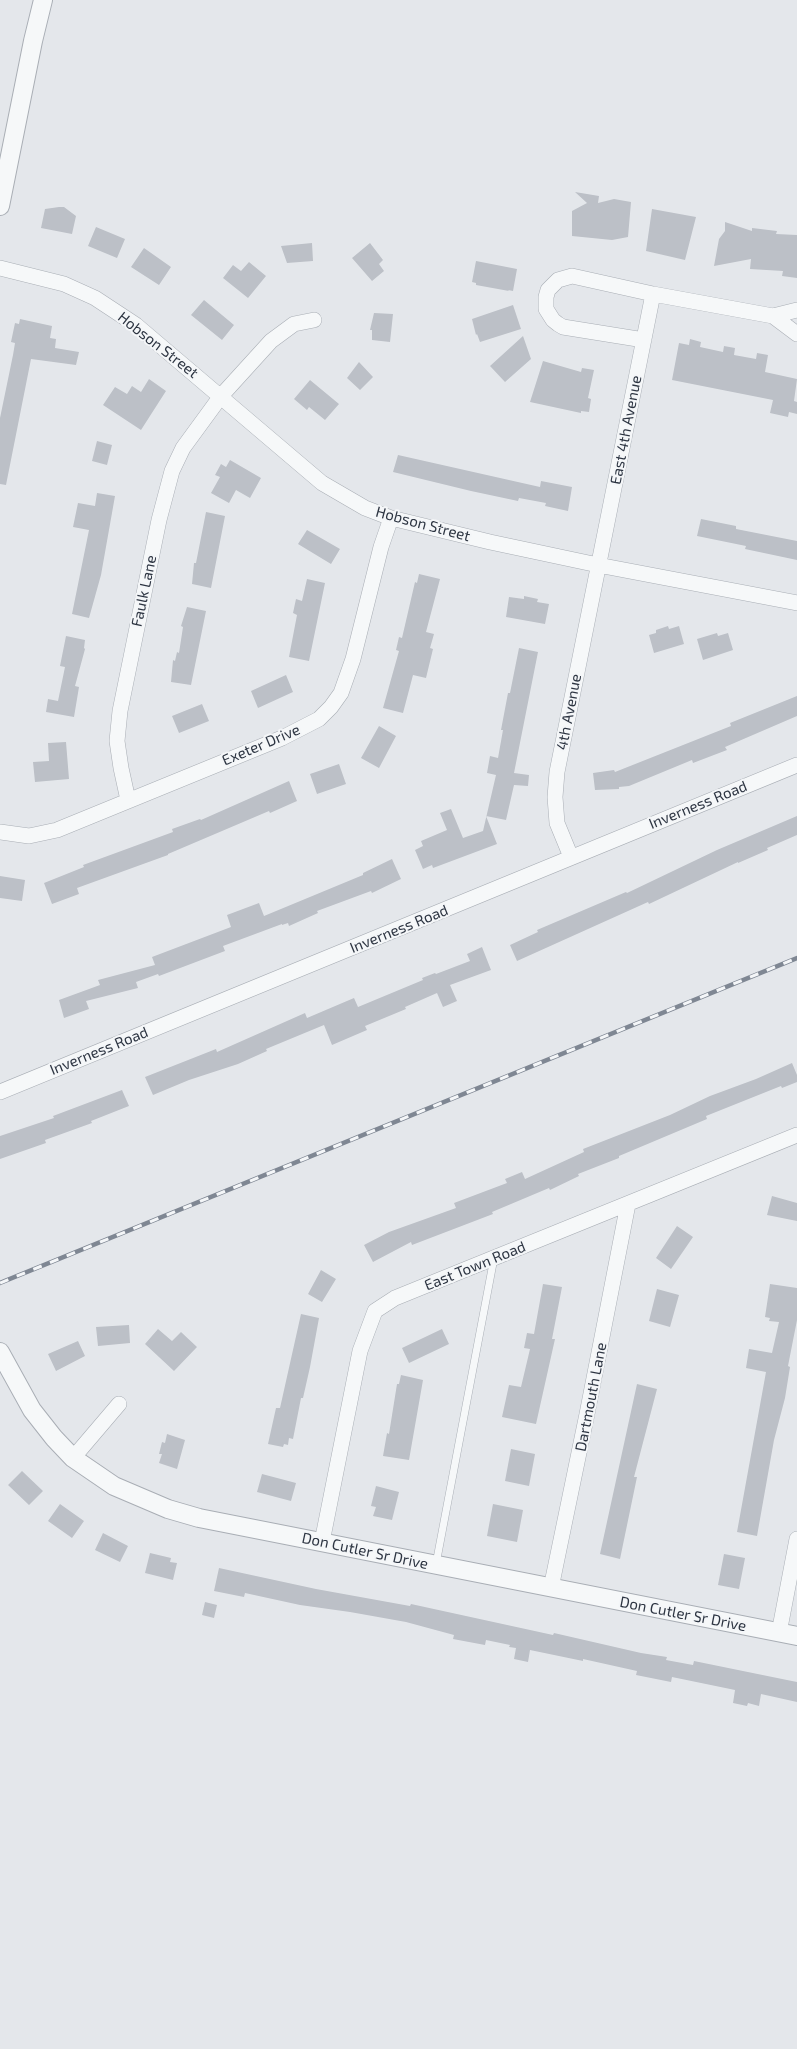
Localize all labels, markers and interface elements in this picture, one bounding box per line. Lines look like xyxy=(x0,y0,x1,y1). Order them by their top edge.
street label: Hobson Street xyxy=(114,308,202,382)
street label: East 4th Avenue xyxy=(607,374,645,486)
street label: Hobson Street xyxy=(374,503,472,545)
street label: Faulk Lane xyxy=(128,554,160,628)
street label: 4th Avenue xyxy=(553,672,585,752)
street label: Exeter Drive xyxy=(219,721,303,769)
street label: Inverness Road xyxy=(646,777,750,833)
street label: Inverness Road xyxy=(347,901,451,957)
street label: Inverness Road xyxy=(47,1023,151,1079)
street label: East Town Road xyxy=(422,1237,528,1295)
street label: Dartmouth Lane xyxy=(572,1341,610,1453)
street label: Don Cutler Sr Drive xyxy=(300,1529,430,1573)
street label: Don Cutler Sr Drive xyxy=(618,1593,748,1635)

